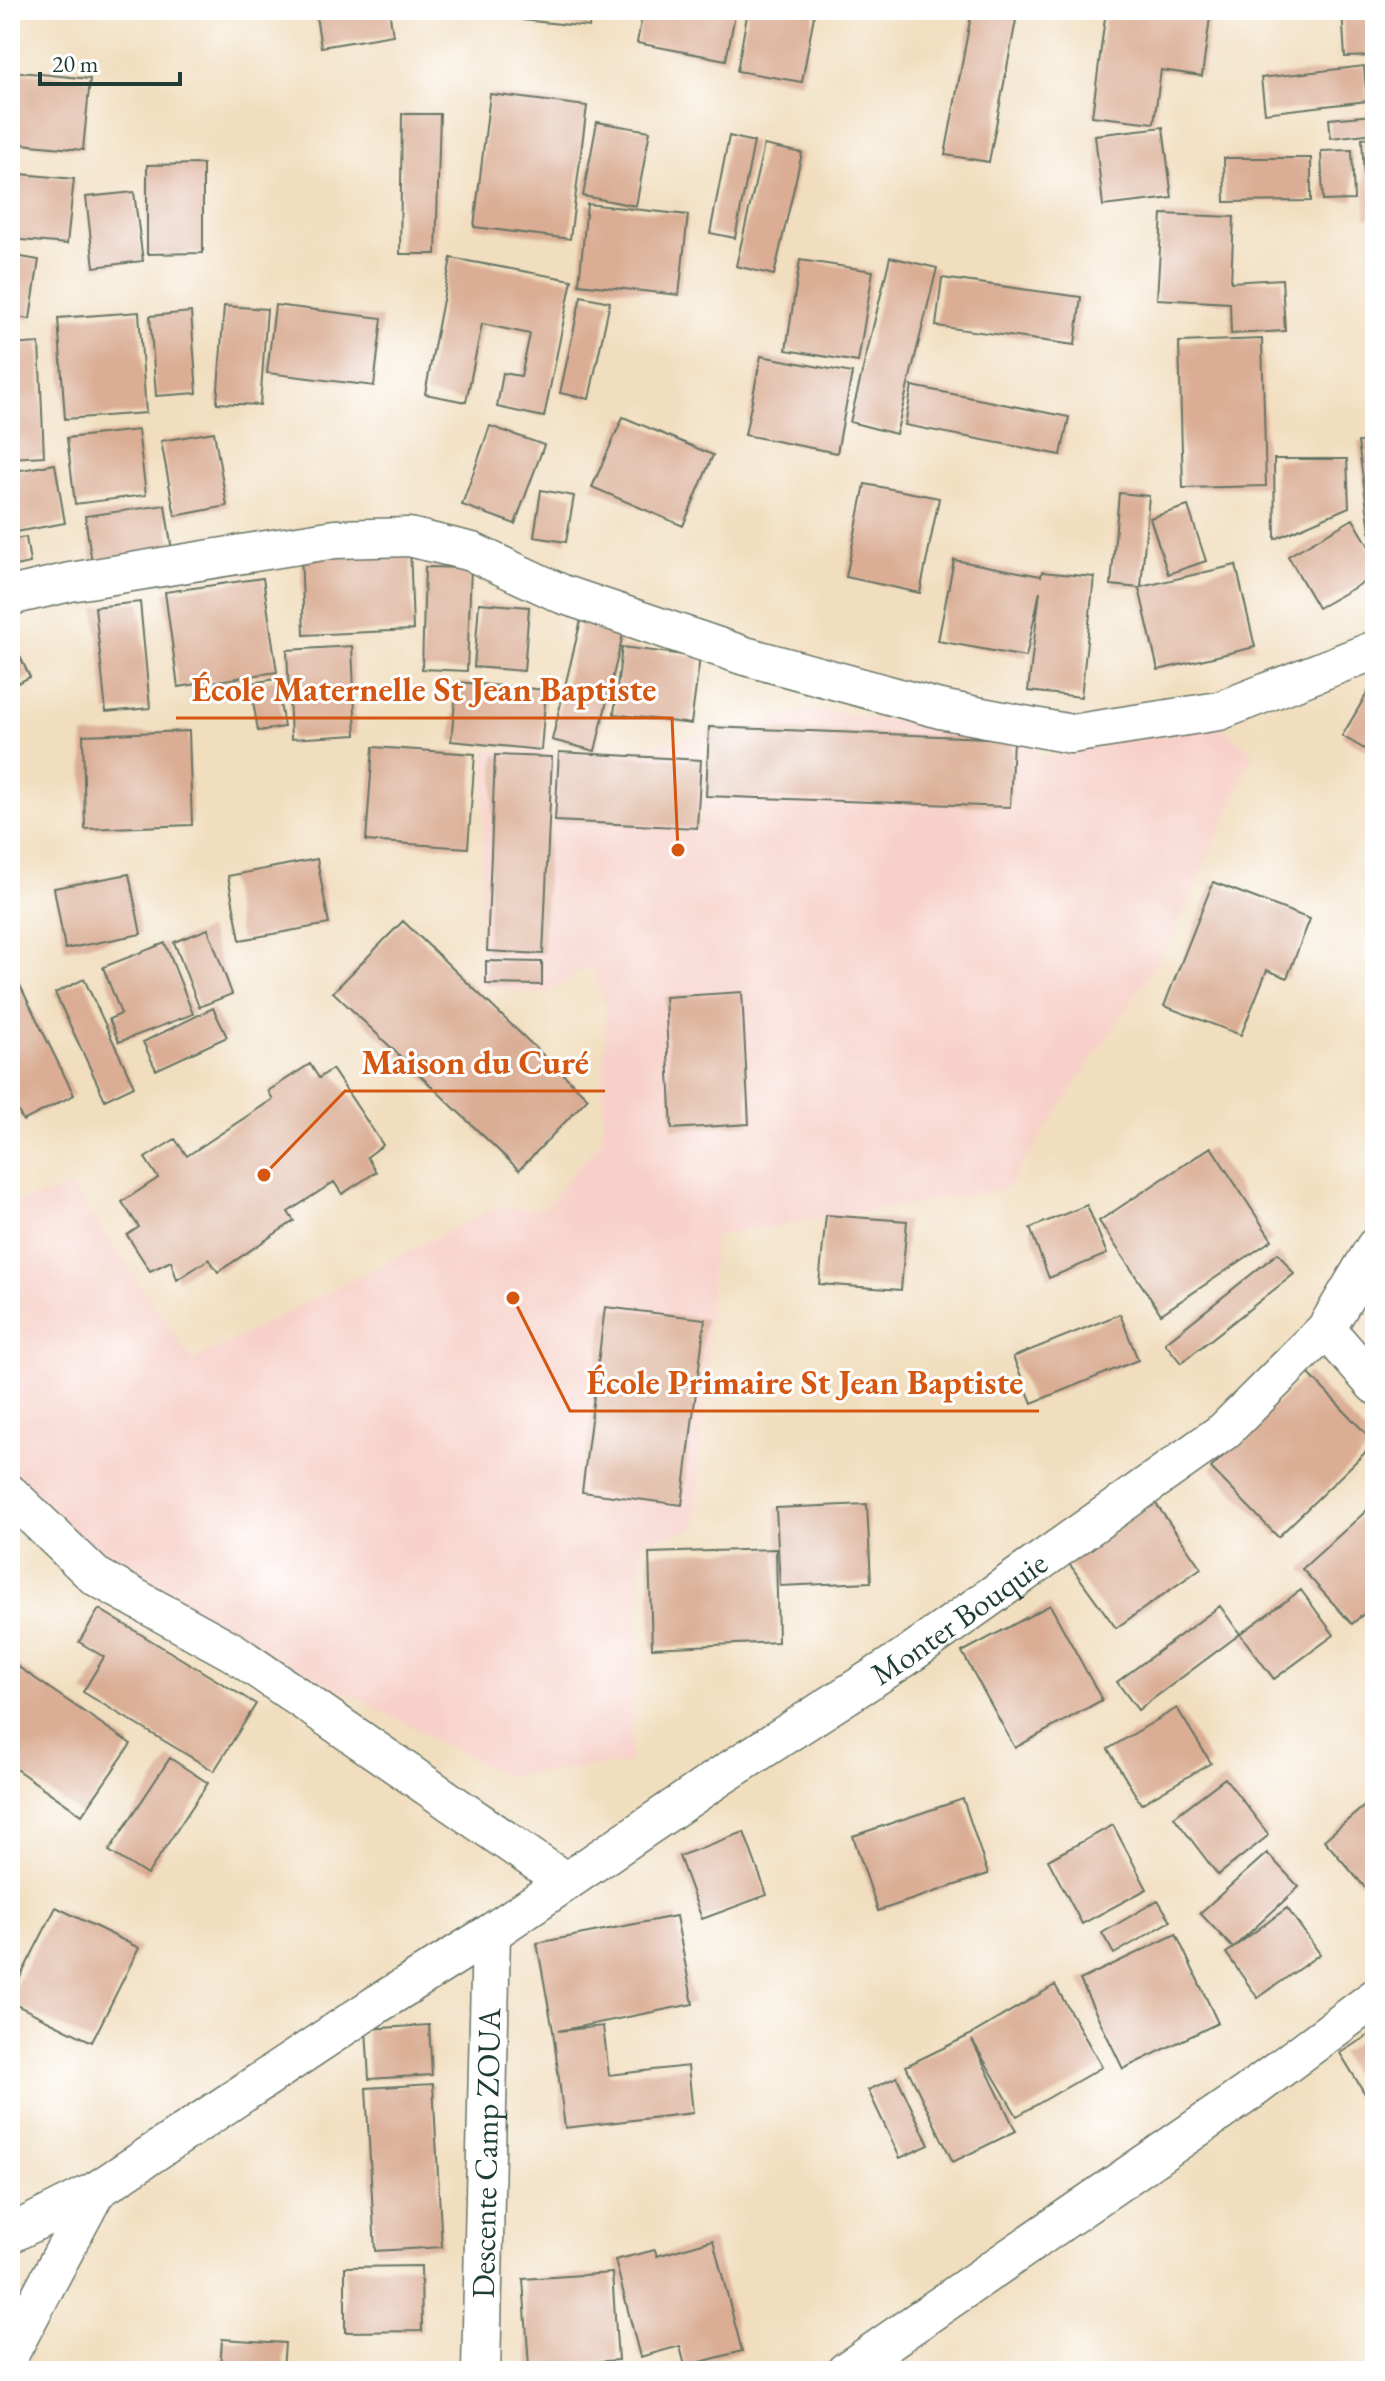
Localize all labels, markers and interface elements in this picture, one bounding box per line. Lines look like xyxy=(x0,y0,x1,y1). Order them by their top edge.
scale bar xyxy=(40,36,180,86)
text: 20 m xyxy=(52,48,99,79)
callout: École Maternelle St Jean Baptiste xyxy=(176,660,672,718)
text: École Maternelle St Jean Baptiste xyxy=(192,667,656,711)
callout: Maison du Curé xyxy=(345,1033,605,1091)
text: Maison du Curé xyxy=(361,1040,589,1084)
callout: École Primaire St Jean Baptiste xyxy=(570,1353,1039,1411)
text: École Primaire St Jean Baptiste xyxy=(587,1360,1023,1404)
street label: Monter Bouquie xyxy=(863,1542,1055,1695)
street label: Descente Camp ZOUA xyxy=(462,2006,510,2299)

